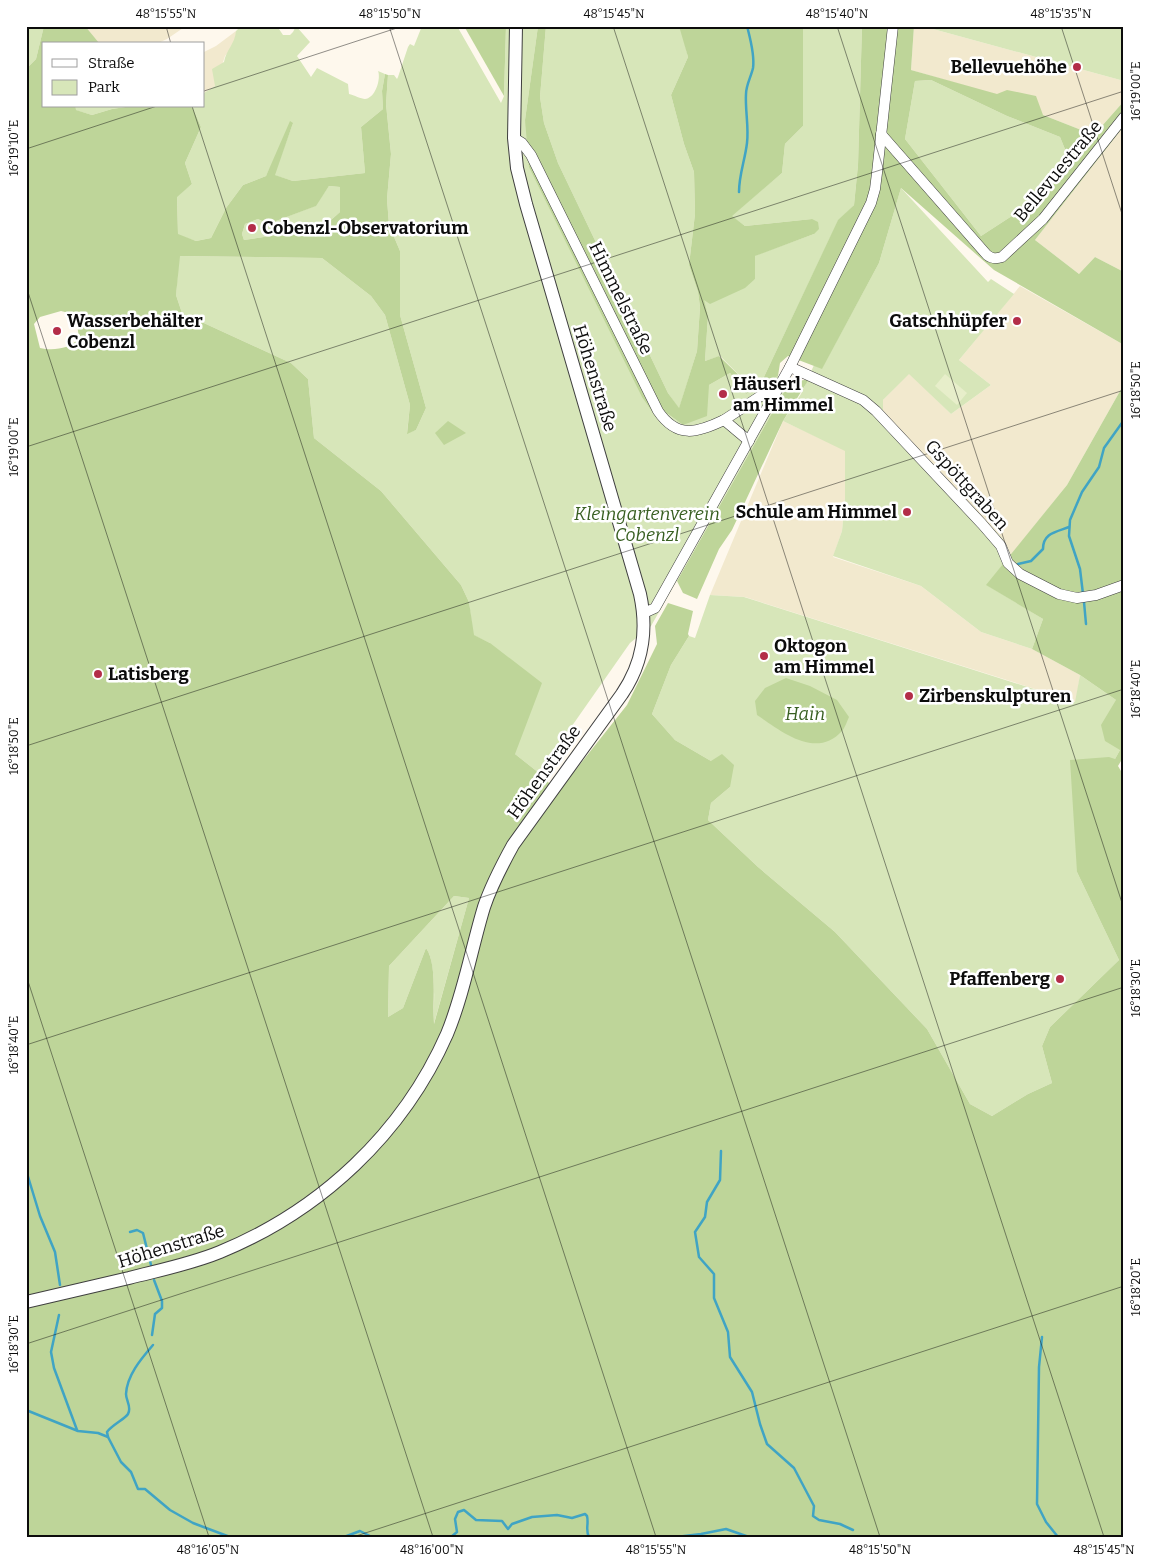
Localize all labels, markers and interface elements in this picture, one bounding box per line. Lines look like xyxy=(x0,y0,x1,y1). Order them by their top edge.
text: 48°15'55"N xyxy=(136,7,197,21)
text: 48°15'50"N xyxy=(359,7,421,21)
text: 48°15'45"N xyxy=(583,7,645,21)
text: 48°15'40"N xyxy=(806,7,869,21)
text: 48°15'35"N xyxy=(1030,7,1092,21)
legend xyxy=(42,42,205,108)
text: Straße xyxy=(88,54,134,72)
place label: Bellevuehöhe xyxy=(950,56,1067,78)
marker: Bellevuehöhe xyxy=(1071,61,1083,73)
text: 16°19'00"E xyxy=(1129,61,1143,121)
text: Park xyxy=(88,78,120,96)
street label: Bellevuestraße xyxy=(1009,116,1107,226)
text: 16°19'10"E xyxy=(7,120,21,176)
place label: Cobenzl-Observatorium xyxy=(262,217,468,239)
marker: Cobenzl-Observatorium xyxy=(246,222,258,234)
street label: Himmelstraße xyxy=(584,238,658,358)
place label: Wasserbehälter Cobenzl xyxy=(67,310,203,353)
place label: Gatschhüpfer xyxy=(889,310,1008,332)
marker: Gatschhüpfer xyxy=(1011,315,1023,327)
street label: Höhenstraße xyxy=(568,322,622,434)
marker: Wasserbehälter Cobenzl xyxy=(51,325,63,337)
text: 16°18'50"E xyxy=(1129,361,1143,419)
place label: Häuserl am Himmel xyxy=(733,373,834,416)
marker: Häuserl am Himmel xyxy=(717,388,729,400)
text: 16°19'00"E xyxy=(7,417,21,477)
street label: Gspöttgraben xyxy=(921,435,1014,535)
place label: Schule am Himmel xyxy=(735,501,897,523)
park label: Kleingartenverein Cobenzl xyxy=(574,503,720,546)
marker: Schule am Himmel xyxy=(901,506,913,518)
place label: Oktogon am Himmel xyxy=(774,635,875,678)
marker: Oktogon am Himmel xyxy=(758,650,770,662)
text: 16°18'40"E xyxy=(1129,660,1143,718)
place label: Latisberg xyxy=(108,663,189,685)
marker: Latisberg xyxy=(92,668,104,680)
place label: Zirbenskulpturen xyxy=(919,685,1072,707)
marker: Zirbenskulpturen xyxy=(903,690,915,702)
park label: Hain xyxy=(785,703,825,725)
text: 16°18'50"E xyxy=(7,717,21,775)
street label: Höhenstraße xyxy=(503,721,585,823)
text: 16°18'30"E xyxy=(1129,959,1143,1017)
place label: Pfaffenberg xyxy=(949,968,1051,990)
marker: Pfaffenberg xyxy=(1054,973,1066,985)
text: 16°18'40"E xyxy=(7,1016,21,1074)
street label: Höhenstraße xyxy=(115,1219,227,1273)
text: 16°18'20"E xyxy=(1129,1258,1143,1316)
text: 16°18'30"E xyxy=(7,1315,21,1373)
text: 48°16'05"N xyxy=(177,1543,240,1557)
text: 48°16'00"N xyxy=(400,1543,464,1557)
text: 48°15'55"N xyxy=(626,1543,687,1557)
text: 48°15'50"N xyxy=(849,1543,911,1557)
text: 48°15'45"N xyxy=(1073,1543,1135,1557)

